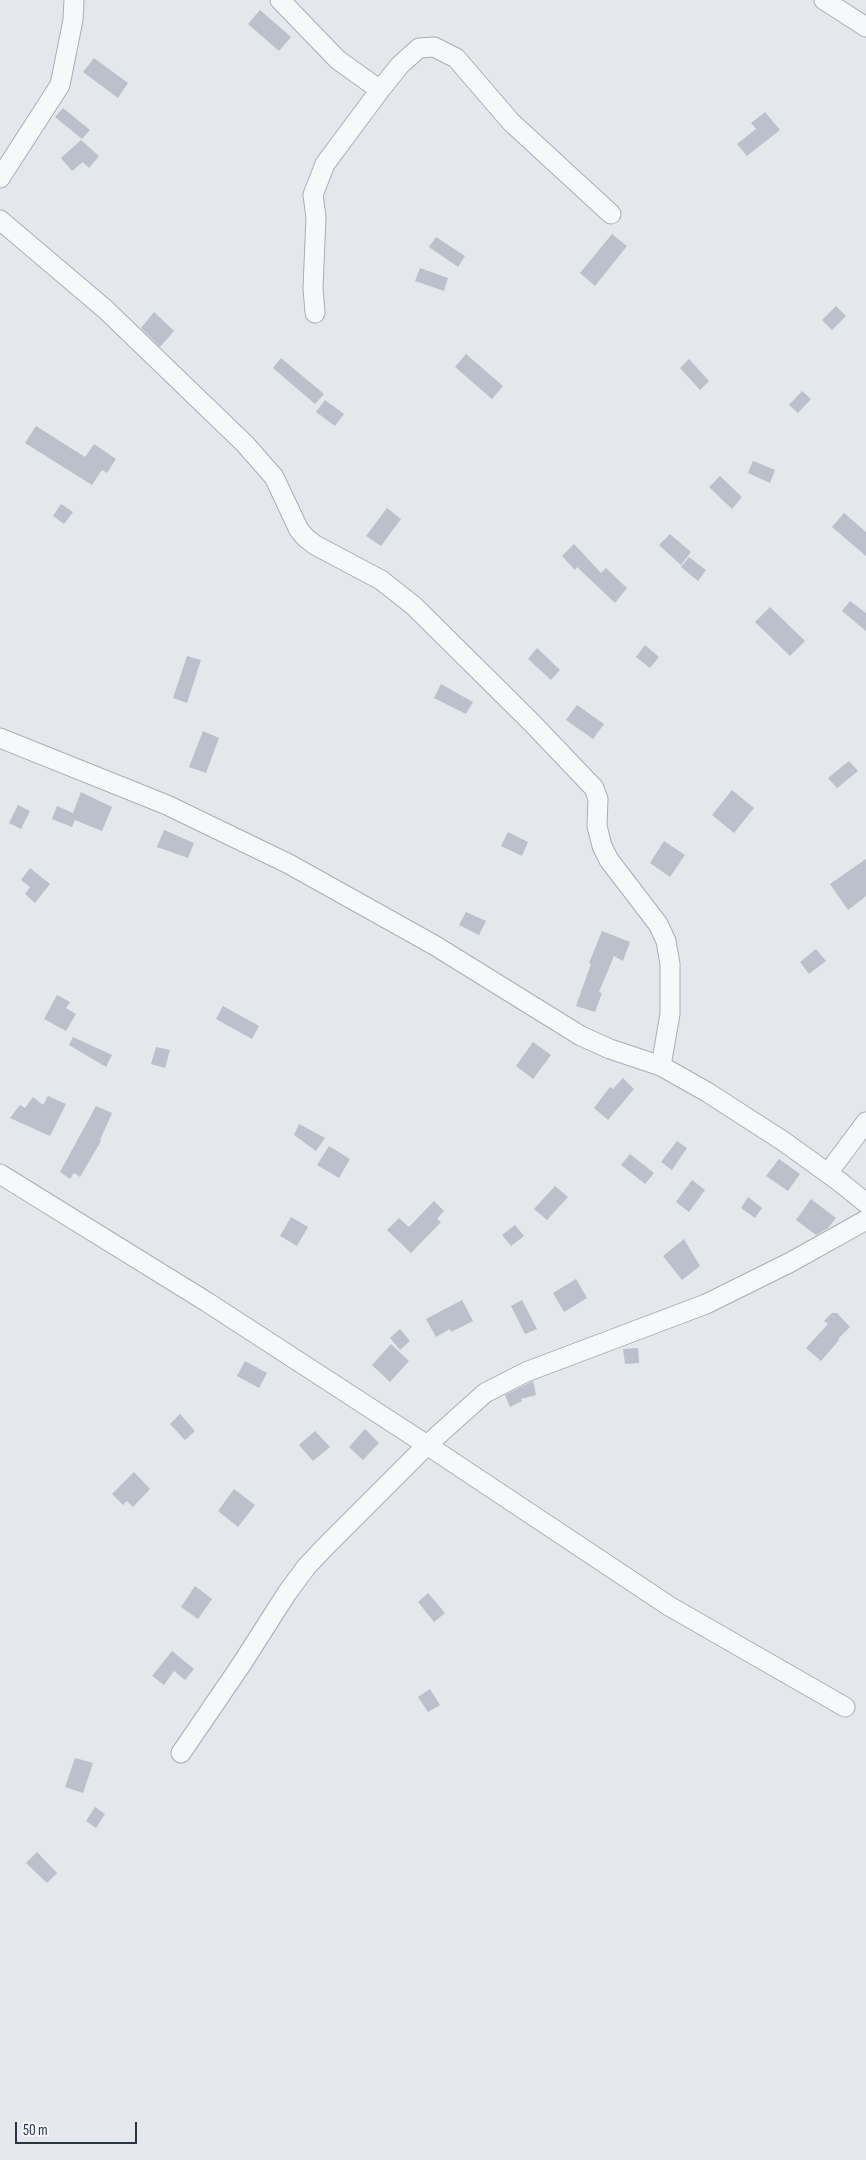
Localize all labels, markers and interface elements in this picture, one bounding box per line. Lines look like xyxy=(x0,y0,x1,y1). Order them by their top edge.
scale bar xyxy=(18,2112,140,2144)
text: 50 m xyxy=(23,2121,48,2140)

